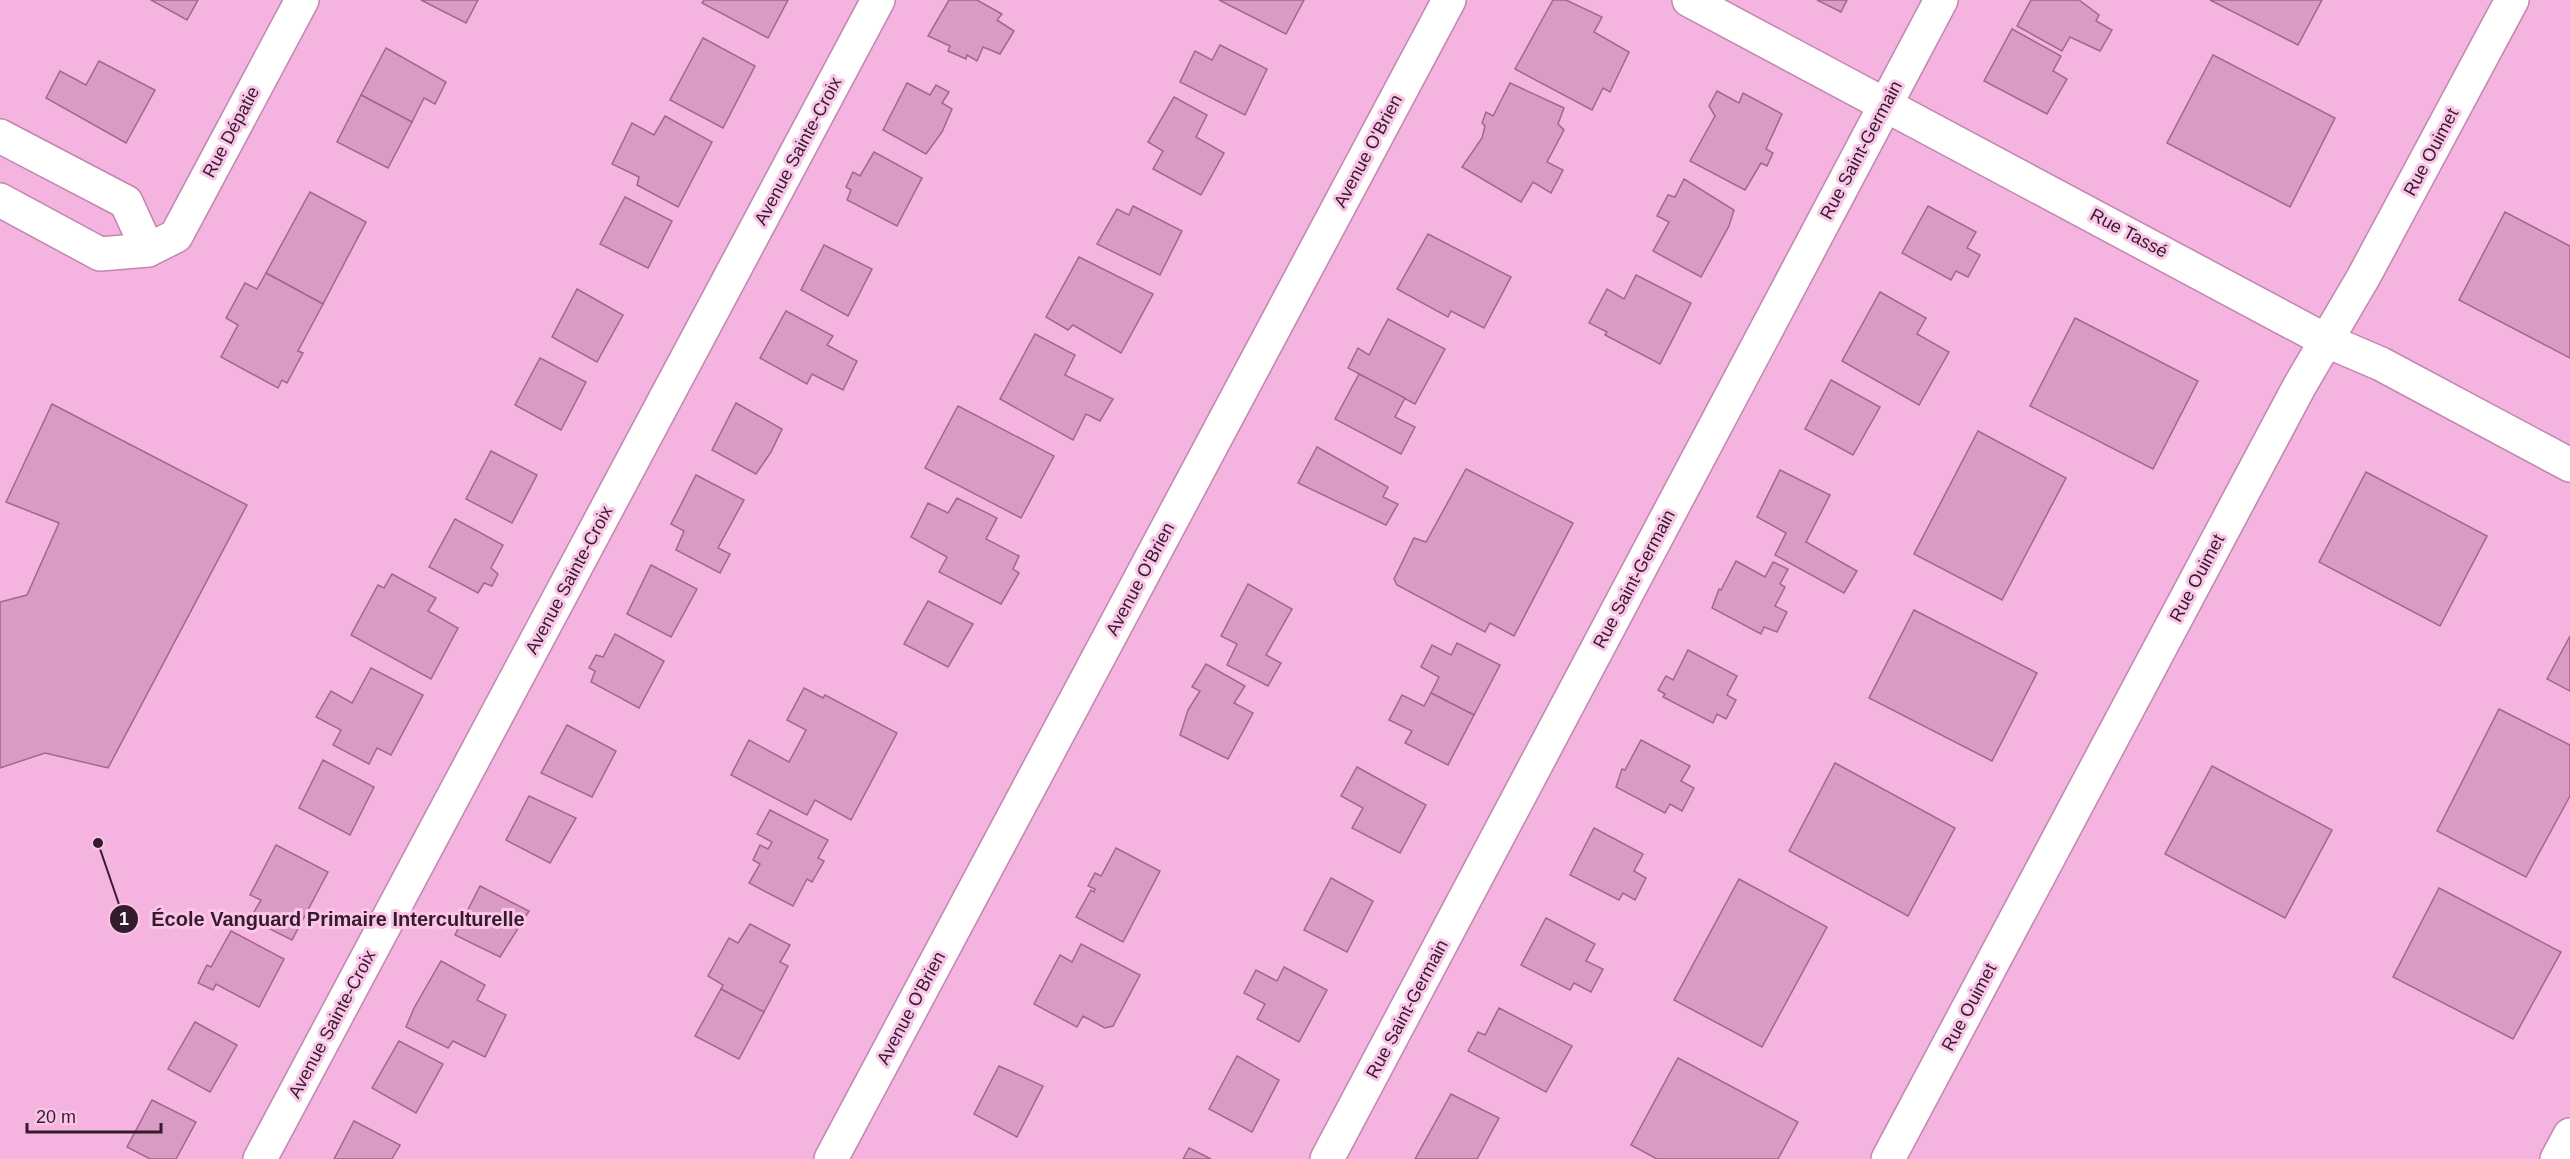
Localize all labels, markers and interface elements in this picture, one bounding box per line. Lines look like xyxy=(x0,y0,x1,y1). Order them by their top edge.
street label: Avenue Sainte-Croix xyxy=(750,74,846,228)
street label: Rue Saint-Germain xyxy=(1816,77,1906,223)
street label: Rue Dépatie xyxy=(199,83,263,181)
street label: Avenue O'Brien xyxy=(1330,91,1406,211)
street label: Rue Ouimet xyxy=(2400,105,2462,199)
street label: Rue Tassé xyxy=(2087,204,2171,262)
street label: Avenue Sainte-Croix xyxy=(521,503,617,657)
street label: Rue Saint-Germain xyxy=(1589,506,1679,652)
street label: Avenue O'Brien xyxy=(1102,519,1178,639)
street label: Rue Ouimet xyxy=(2166,531,2228,625)
callout: École Vanguard Primaire Interculturelle xyxy=(109,900,537,938)
text: École Vanguard Primaire Interculturelle xyxy=(151,908,525,930)
text: 1 xyxy=(119,909,129,929)
street label: Rue Saint-Germain xyxy=(1362,936,1452,1082)
street label: Avenue Sainte-Croix xyxy=(284,947,380,1101)
street label: Avenue O'Brien xyxy=(873,948,949,1068)
street label: Rue Ouimet xyxy=(1938,960,2000,1054)
scale bar xyxy=(27,1096,160,1134)
text: 20 m xyxy=(36,1107,76,1127)

